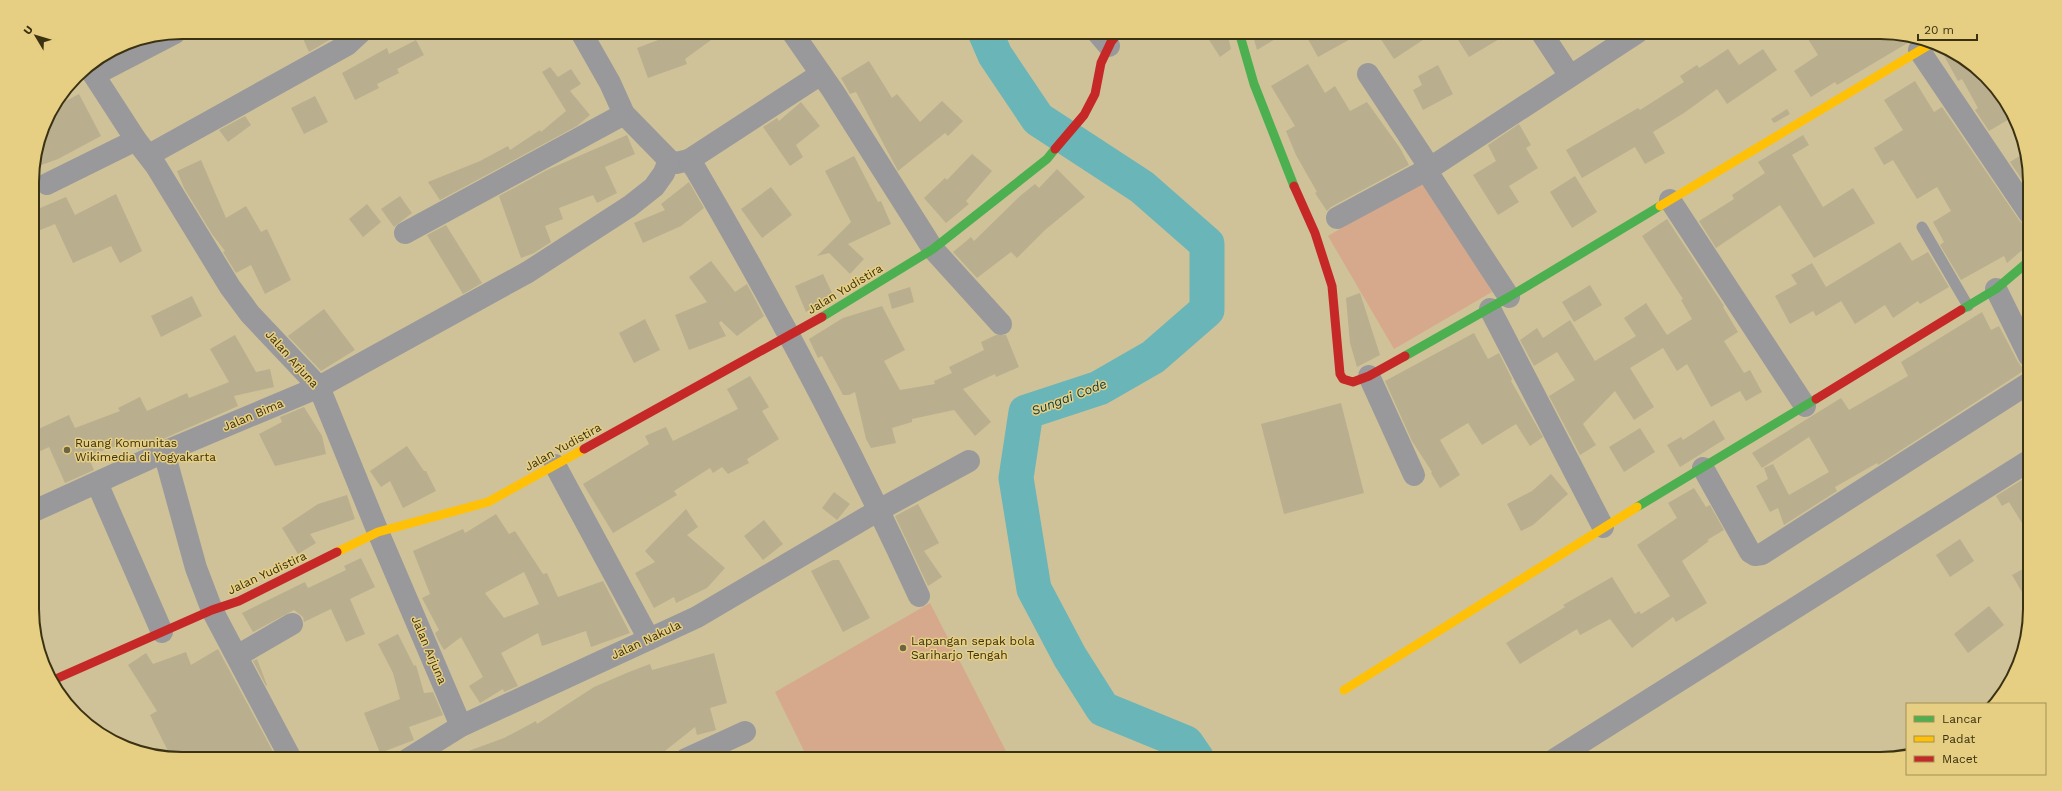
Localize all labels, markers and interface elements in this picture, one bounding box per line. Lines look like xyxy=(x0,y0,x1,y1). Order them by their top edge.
north arrow xyxy=(16,16,56,56)
scale bar xyxy=(1918,16,1977,42)
text: U xyxy=(21,23,36,37)
text: 20 m xyxy=(1924,23,1954,37)
street label: Jalan Yudistira xyxy=(805,261,885,317)
street label: Jalan Arjuna xyxy=(263,327,322,391)
water label: Sungai Code xyxy=(1029,376,1109,418)
street label: Jalan Bima xyxy=(221,396,286,434)
street label: Jalan Yudistira xyxy=(522,420,604,474)
place label: Ruang Komunitas Wikimedia di Yogyakarta xyxy=(75,436,216,464)
marker: Ruang Komunitas Wikimedia di Yogyakarta xyxy=(62,445,72,455)
street label: Jalan Yudistira xyxy=(225,549,309,597)
street label: Jalan Arjuna xyxy=(408,614,450,686)
street label: Jalan Nakula xyxy=(609,618,683,662)
place label: Lapangan sepak bola Sariharjo Tengah xyxy=(911,634,1035,662)
marker: Lapangan sepak bola Sariharjo Tengah xyxy=(898,643,908,653)
legend xyxy=(1906,703,2046,775)
text: Lancar xyxy=(1942,712,1982,726)
text: Padat xyxy=(1942,732,1975,746)
text: Macet xyxy=(1942,752,1977,766)

